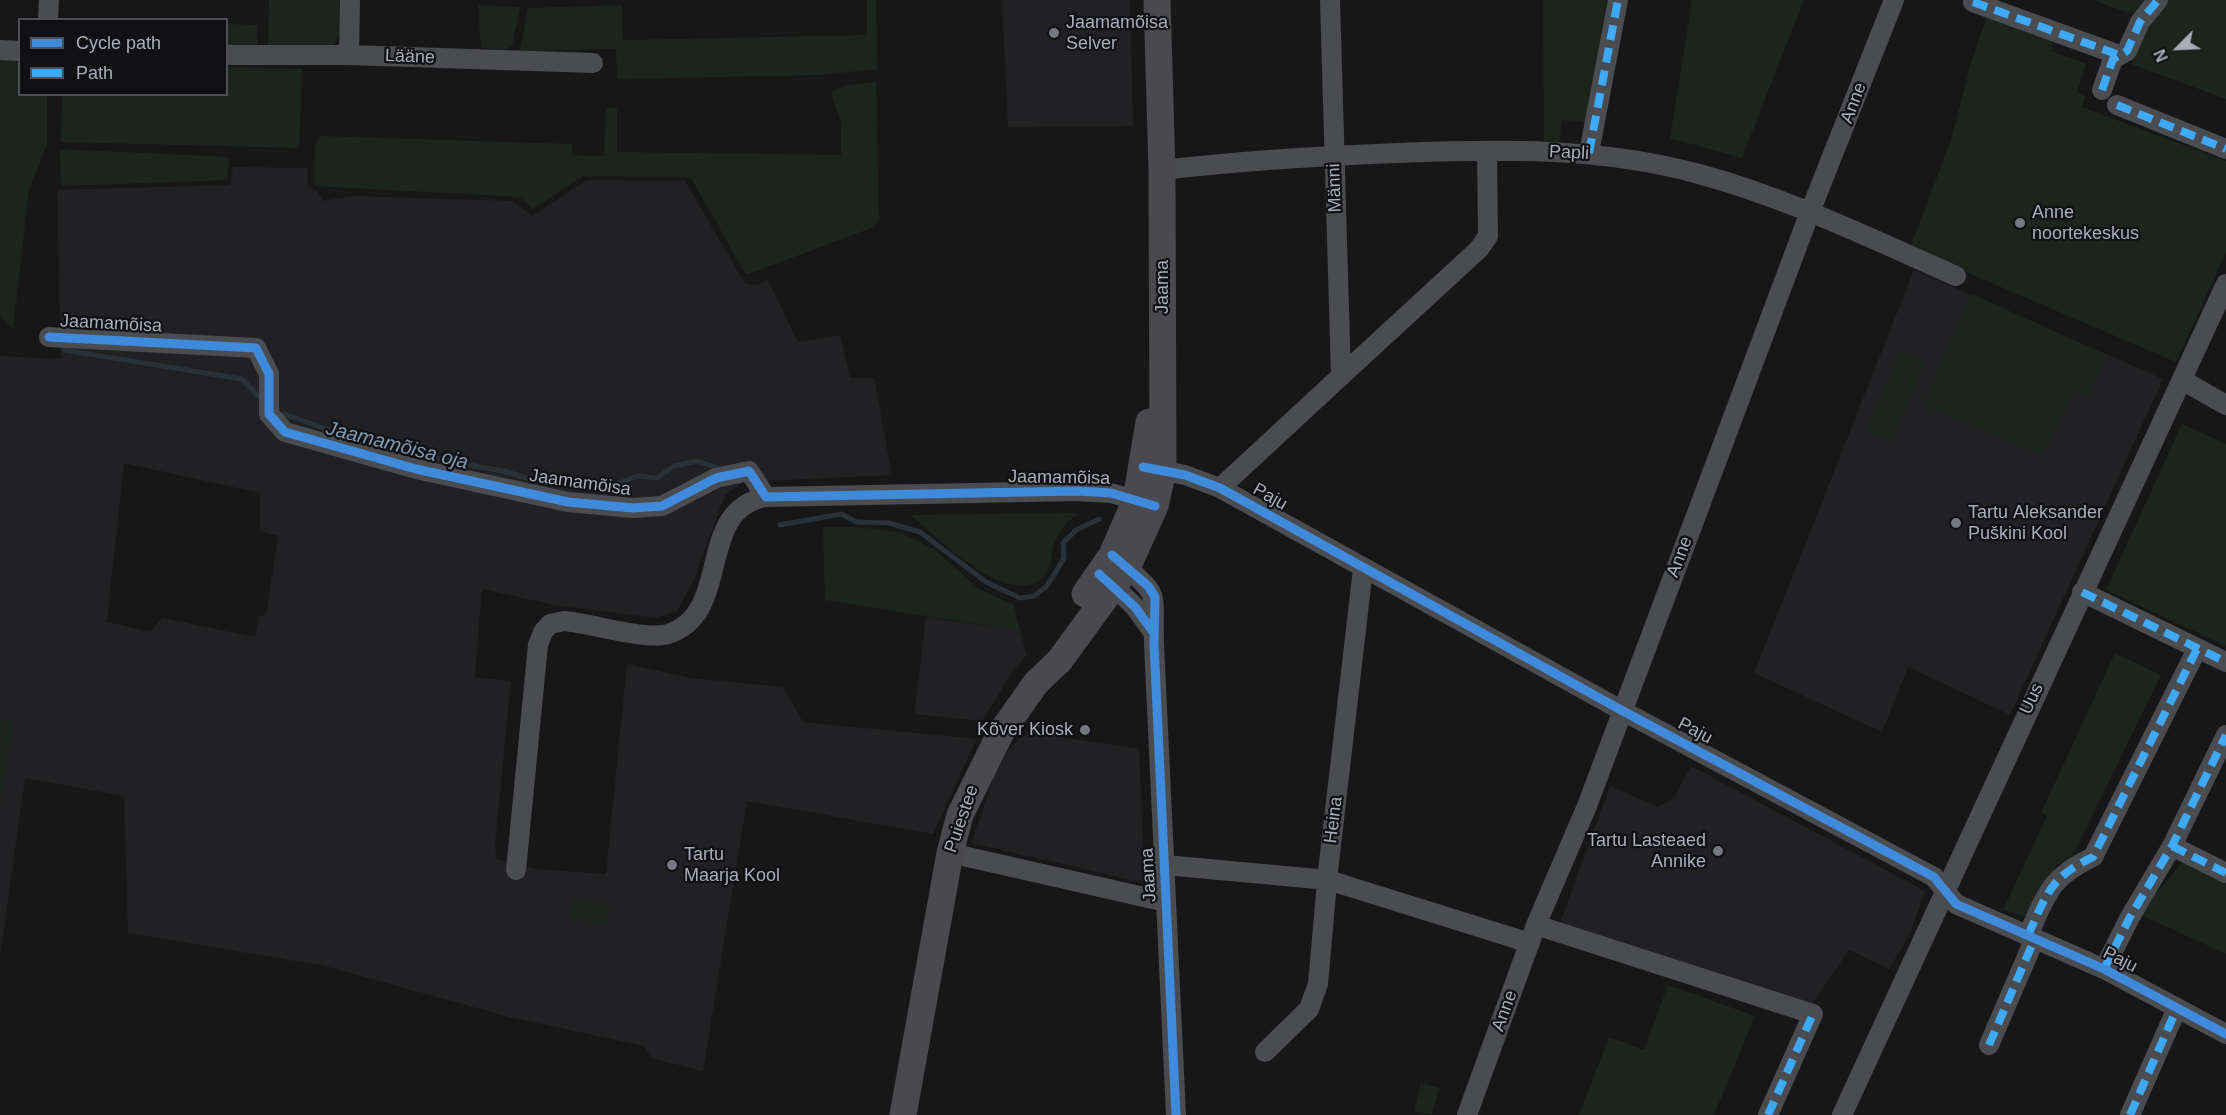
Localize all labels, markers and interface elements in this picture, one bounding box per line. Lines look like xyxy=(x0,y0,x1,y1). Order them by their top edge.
place label: Jaamamõisa Selver xyxy=(1066,12,1168,54)
legend xyxy=(18,18,228,96)
north arrow xyxy=(2148,18,2208,78)
marker: Jaamamõisa Selver xyxy=(1047,26,1061,40)
text: Cycle path xyxy=(76,33,161,53)
street label: Lääne xyxy=(385,45,435,69)
text: N xyxy=(2151,47,2171,64)
text: Path xyxy=(76,63,113,83)
street label: Anne xyxy=(1836,80,1872,126)
street label: Papli xyxy=(1548,141,1590,165)
street label: Männi xyxy=(1323,163,1347,213)
place label: Anne noortekeskus xyxy=(2032,202,2139,244)
marker: Anne noortekeskus xyxy=(2013,216,2027,230)
street label: Jaama xyxy=(1152,260,1174,314)
street label: Jaamamõisa xyxy=(59,311,163,337)
water label: Jaamamõisa oja xyxy=(323,417,471,475)
street label: Jaamamõisa xyxy=(528,465,632,501)
street label: Jaamamõisa xyxy=(1008,466,1110,490)
street label: Paju xyxy=(1249,479,1291,515)
place label: Tartu Aleksander Puškini Kool xyxy=(1968,502,2103,544)
marker: Tartu Aleksander Puškini Kool xyxy=(1949,516,1963,530)
street label: Anne xyxy=(1662,534,1698,580)
street label: Uus xyxy=(2015,680,2049,718)
street label: Paju xyxy=(1674,713,1716,749)
place label: Kõver Kiosk xyxy=(977,719,1073,741)
marker: Kõver Kiosk xyxy=(1078,723,1092,737)
street label: Puiestee xyxy=(940,782,984,856)
street label: Heina xyxy=(1320,795,1348,845)
place label: Tartu Lasteaed Annike xyxy=(1587,830,1706,872)
place label: Tartu Maarja Kool xyxy=(684,844,780,886)
marker: Tartu Lasteaed Annike xyxy=(1711,844,1725,858)
street label: Jaama xyxy=(1137,847,1161,903)
marker: Tartu Maarja Kool xyxy=(665,858,679,872)
street label: Paju xyxy=(2099,942,2141,978)
street label: Anne xyxy=(1488,988,1522,1034)

